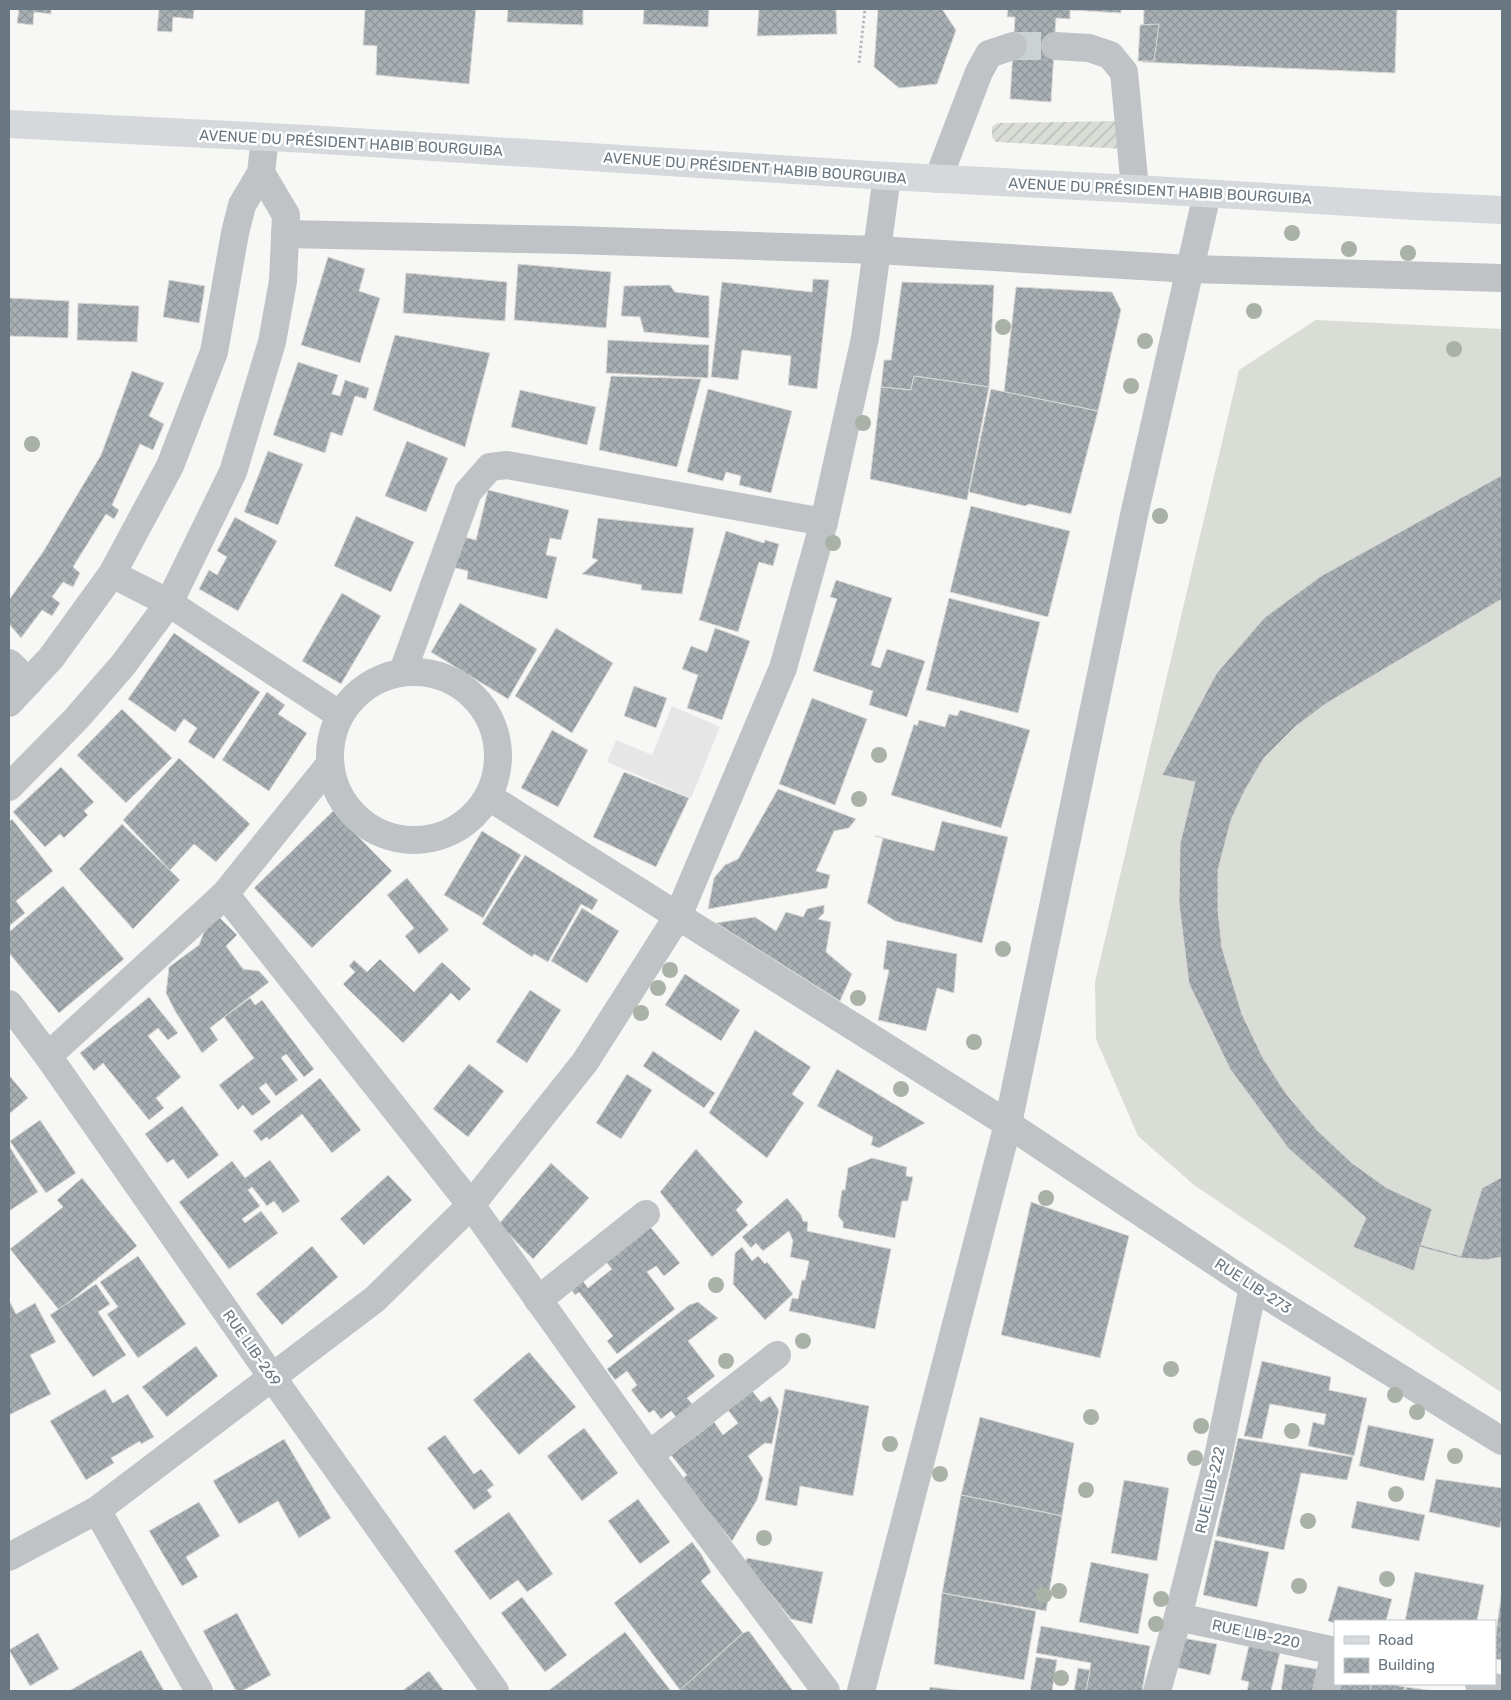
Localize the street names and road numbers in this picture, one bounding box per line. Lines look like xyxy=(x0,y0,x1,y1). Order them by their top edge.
street label: AVENUE DU PRÉSIDENT HABIB BOURGUIBA xyxy=(199,126,503,160)
street label: AVENUE DU PRÉSIDENT HABIB BOURGUIBA xyxy=(603,148,907,188)
street label: AVENUE DU PRÉSIDENT HABIB BOURGUIBA xyxy=(1008,174,1312,208)
street label: RUE LIB-273 xyxy=(1211,1255,1295,1317)
street label: RUE LIB-269 xyxy=(219,1306,285,1390)
street label: RUE LIB-222 xyxy=(1191,1445,1229,1535)
street label: RUE LIB-220 xyxy=(1210,1616,1302,1652)

